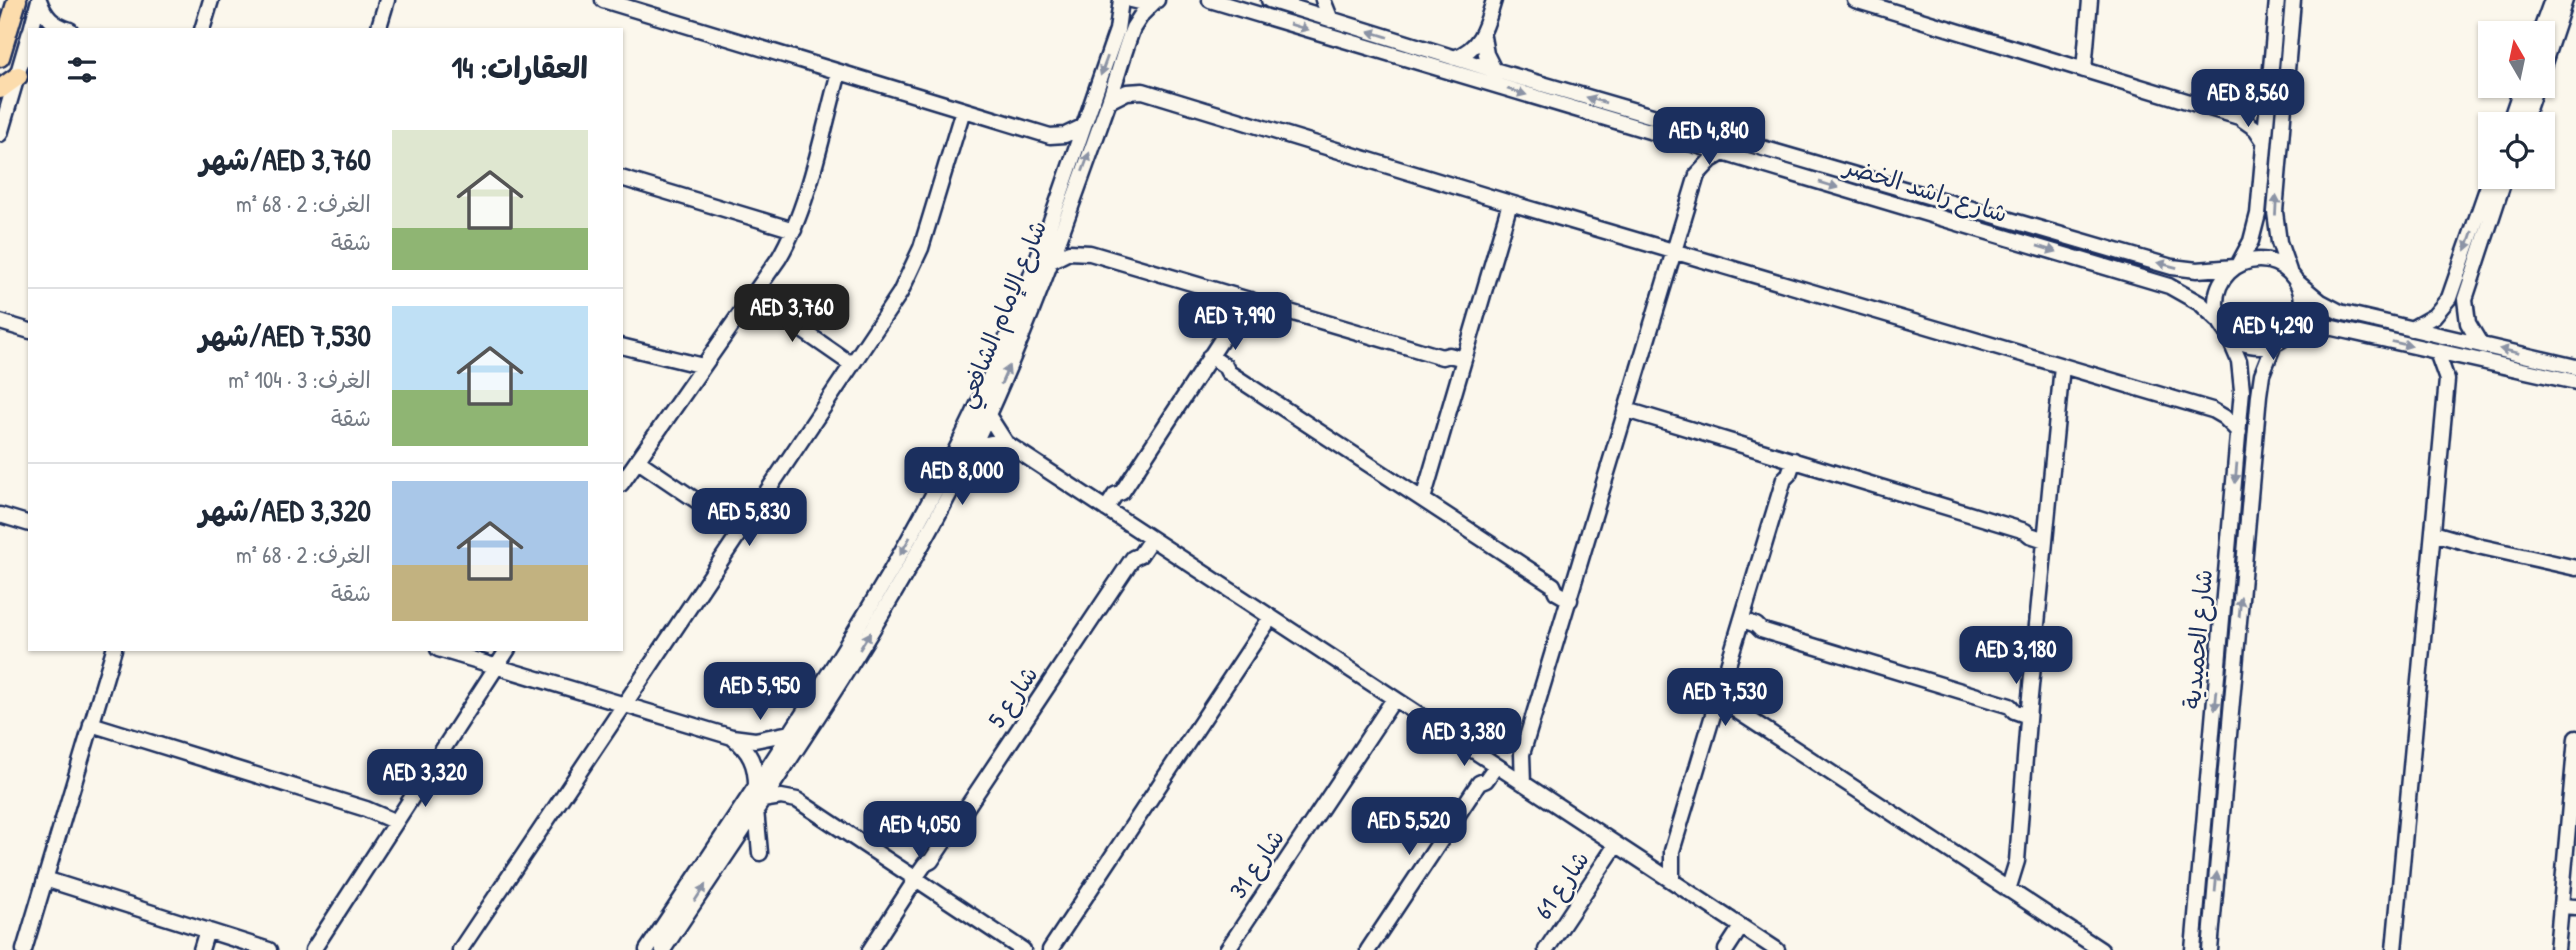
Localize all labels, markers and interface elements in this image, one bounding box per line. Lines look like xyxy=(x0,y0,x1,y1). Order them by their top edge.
north arrow xyxy=(2478,21,2555,98)
map controls xyxy=(2478,21,2555,189)
one-way arrow xyxy=(1289,22,1310,32)
one-way arrow xyxy=(1367,29,1388,39)
text: العقارات: 14 xyxy=(451,47,588,87)
icon: filters xyxy=(63,51,101,89)
one-way arrow xyxy=(1099,55,1110,76)
pin: AED 8,560 xyxy=(2168,69,2328,129)
text: AED 8,560 xyxy=(2207,76,2289,107)
one-way arrow xyxy=(1507,87,1528,97)
one-way arrow xyxy=(1585,94,1606,104)
pin: AED 4,840 xyxy=(1629,108,1789,167)
button: locate xyxy=(2478,112,2555,189)
text: AED 4,840 xyxy=(1669,114,1749,145)
text: AED 3,760/شهر xyxy=(200,139,371,179)
street label: شارع راشد الخضر xyxy=(1838,148,2012,231)
one-way arrow xyxy=(1081,152,1092,173)
icon: home xyxy=(448,158,532,242)
one-way arrow xyxy=(1819,180,1840,190)
text: الغرف: 2 · 68 m² xyxy=(236,188,371,219)
one-way arrow xyxy=(2270,194,2281,216)
street label: شارع الإمام الشافعي xyxy=(949,215,1059,414)
text: شقة xyxy=(331,226,371,257)
one-way arrow xyxy=(2463,231,2474,252)
one-way arrow xyxy=(2037,245,2058,255)
one-way arrow xyxy=(2156,259,2178,270)
pin: AED 3,760 xyxy=(712,284,872,344)
text: AED 3,760 xyxy=(750,291,834,322)
pin: AED 7,990 xyxy=(1155,292,1315,352)
text: AED 7,990 xyxy=(1195,299,1275,330)
pin: AED 4,290 xyxy=(2193,302,2353,362)
text: AED 4,290 xyxy=(2233,309,2313,340)
text: AED 7,530/شهر xyxy=(199,315,371,355)
icon: home xyxy=(448,334,532,418)
one-way arrow xyxy=(2391,339,2413,350)
one-way arrow xyxy=(2498,346,2520,357)
text: الغرف: 3 · 104 m² xyxy=(228,364,371,395)
one-way arrow xyxy=(1000,364,1011,385)
text: شقة xyxy=(331,402,371,433)
pin: AED 8,000 xyxy=(882,448,1042,507)
text: AED 8,000 xyxy=(920,454,1004,485)
one-way arrow xyxy=(2230,463,2241,485)
pin: AED 5,830 xyxy=(669,489,829,548)
text: AED 3,320/شهر xyxy=(199,490,371,530)
text: AED 5,830 xyxy=(708,495,790,526)
icon: home xyxy=(448,509,532,593)
one-way arrow xyxy=(899,537,911,556)
text: الغرف: 2 · 68 m² xyxy=(236,539,371,570)
street label: شارع الحميدية xyxy=(2175,568,2221,710)
text: شقة xyxy=(331,577,371,608)
one-way arrow xyxy=(2235,595,2246,617)
pin: AED 3,180 xyxy=(1936,626,2096,686)
one-way arrow xyxy=(858,631,871,650)
text: AED 3,180 xyxy=(1975,633,2057,664)
street label: شارع 5 xyxy=(980,659,1046,735)
pin: AED 5,950 xyxy=(680,662,840,722)
pin: AED 7,530 xyxy=(1645,668,1805,728)
text: AED 5,950 xyxy=(720,669,800,700)
text: AED 7,530 xyxy=(1683,675,1767,706)
one-way arrow xyxy=(2210,689,2221,711)
pin: AED 3,380 xyxy=(1384,708,1544,768)
text: AED 3,380 xyxy=(1422,715,1506,746)
pin: AED 3,320 xyxy=(345,750,505,809)
text: AED 3,320 xyxy=(383,756,467,787)
pin: AED 5,520 xyxy=(1329,798,1489,857)
pin: AED 4,050 xyxy=(840,802,1000,861)
text: AED 5,520 xyxy=(1368,804,1450,835)
text: AED 4,050 xyxy=(879,808,961,839)
street label: شارع 31 xyxy=(1221,823,1293,905)
street label: شارع 61 xyxy=(1527,844,1597,926)
one-way arrow xyxy=(2211,871,2222,893)
one-way arrow xyxy=(694,883,707,903)

